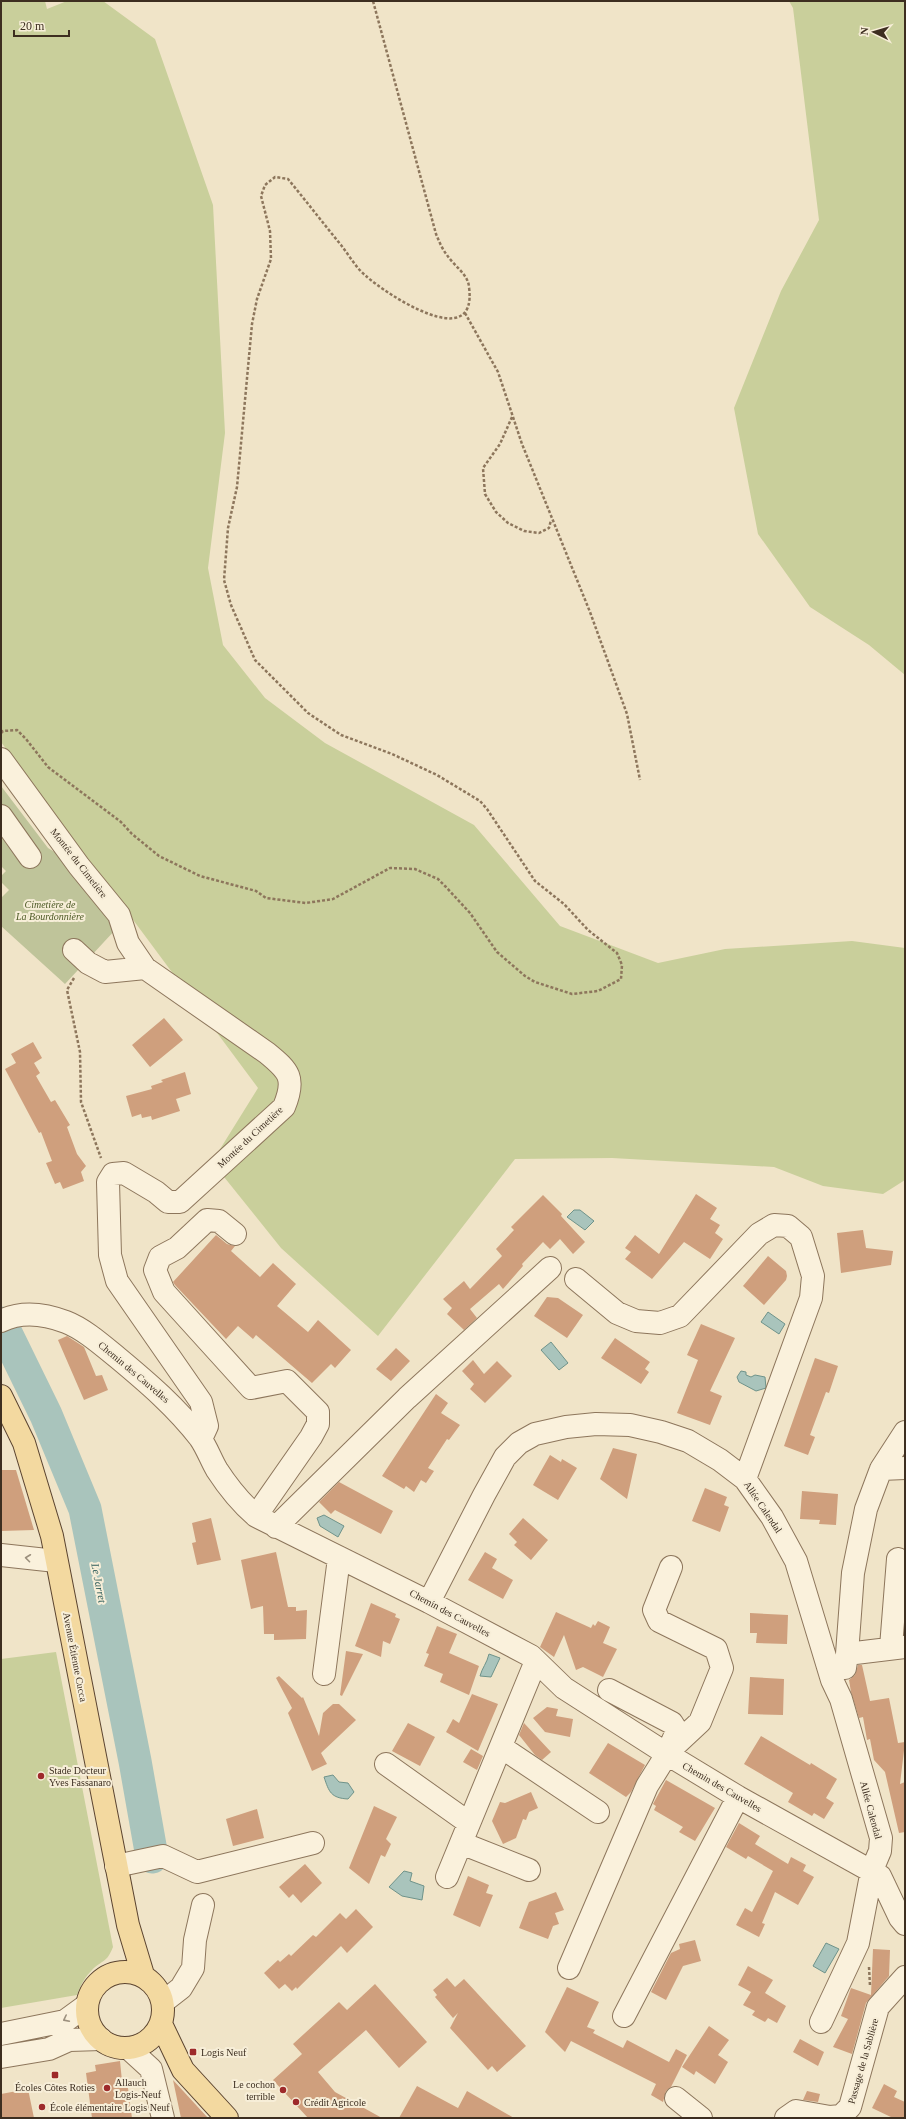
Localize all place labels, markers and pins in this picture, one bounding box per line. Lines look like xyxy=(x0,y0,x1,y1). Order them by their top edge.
place label: Stade Docteur Yves Fassanaro xyxy=(49,1765,111,1788)
marker: Stade Docteur Yves Fassanaro xyxy=(36,1771,46,1781)
marker: Logis Neuf xyxy=(188,2047,198,2057)
place label: Logis Neuf xyxy=(201,2047,247,2058)
marker: Écoles Côtes Roties xyxy=(50,2070,60,2080)
place label: Allauch Logis-Neuf xyxy=(115,2077,162,2100)
place label: Le cochon terrible xyxy=(233,2079,276,2102)
place label: Écoles Côtes Roties xyxy=(15,2082,95,2093)
marker: Allauch Logis-Neuf xyxy=(102,2083,112,2093)
marker: Le cochon terrible xyxy=(278,2085,288,2095)
marker: Crédit Agricole xyxy=(291,2097,301,2107)
place label: Crédit Agricole xyxy=(304,2097,366,2108)
marker: École élémentaire Logis Neuf xyxy=(37,2102,47,2112)
place label: École élémentaire Logis Neuf xyxy=(50,2102,170,2113)

